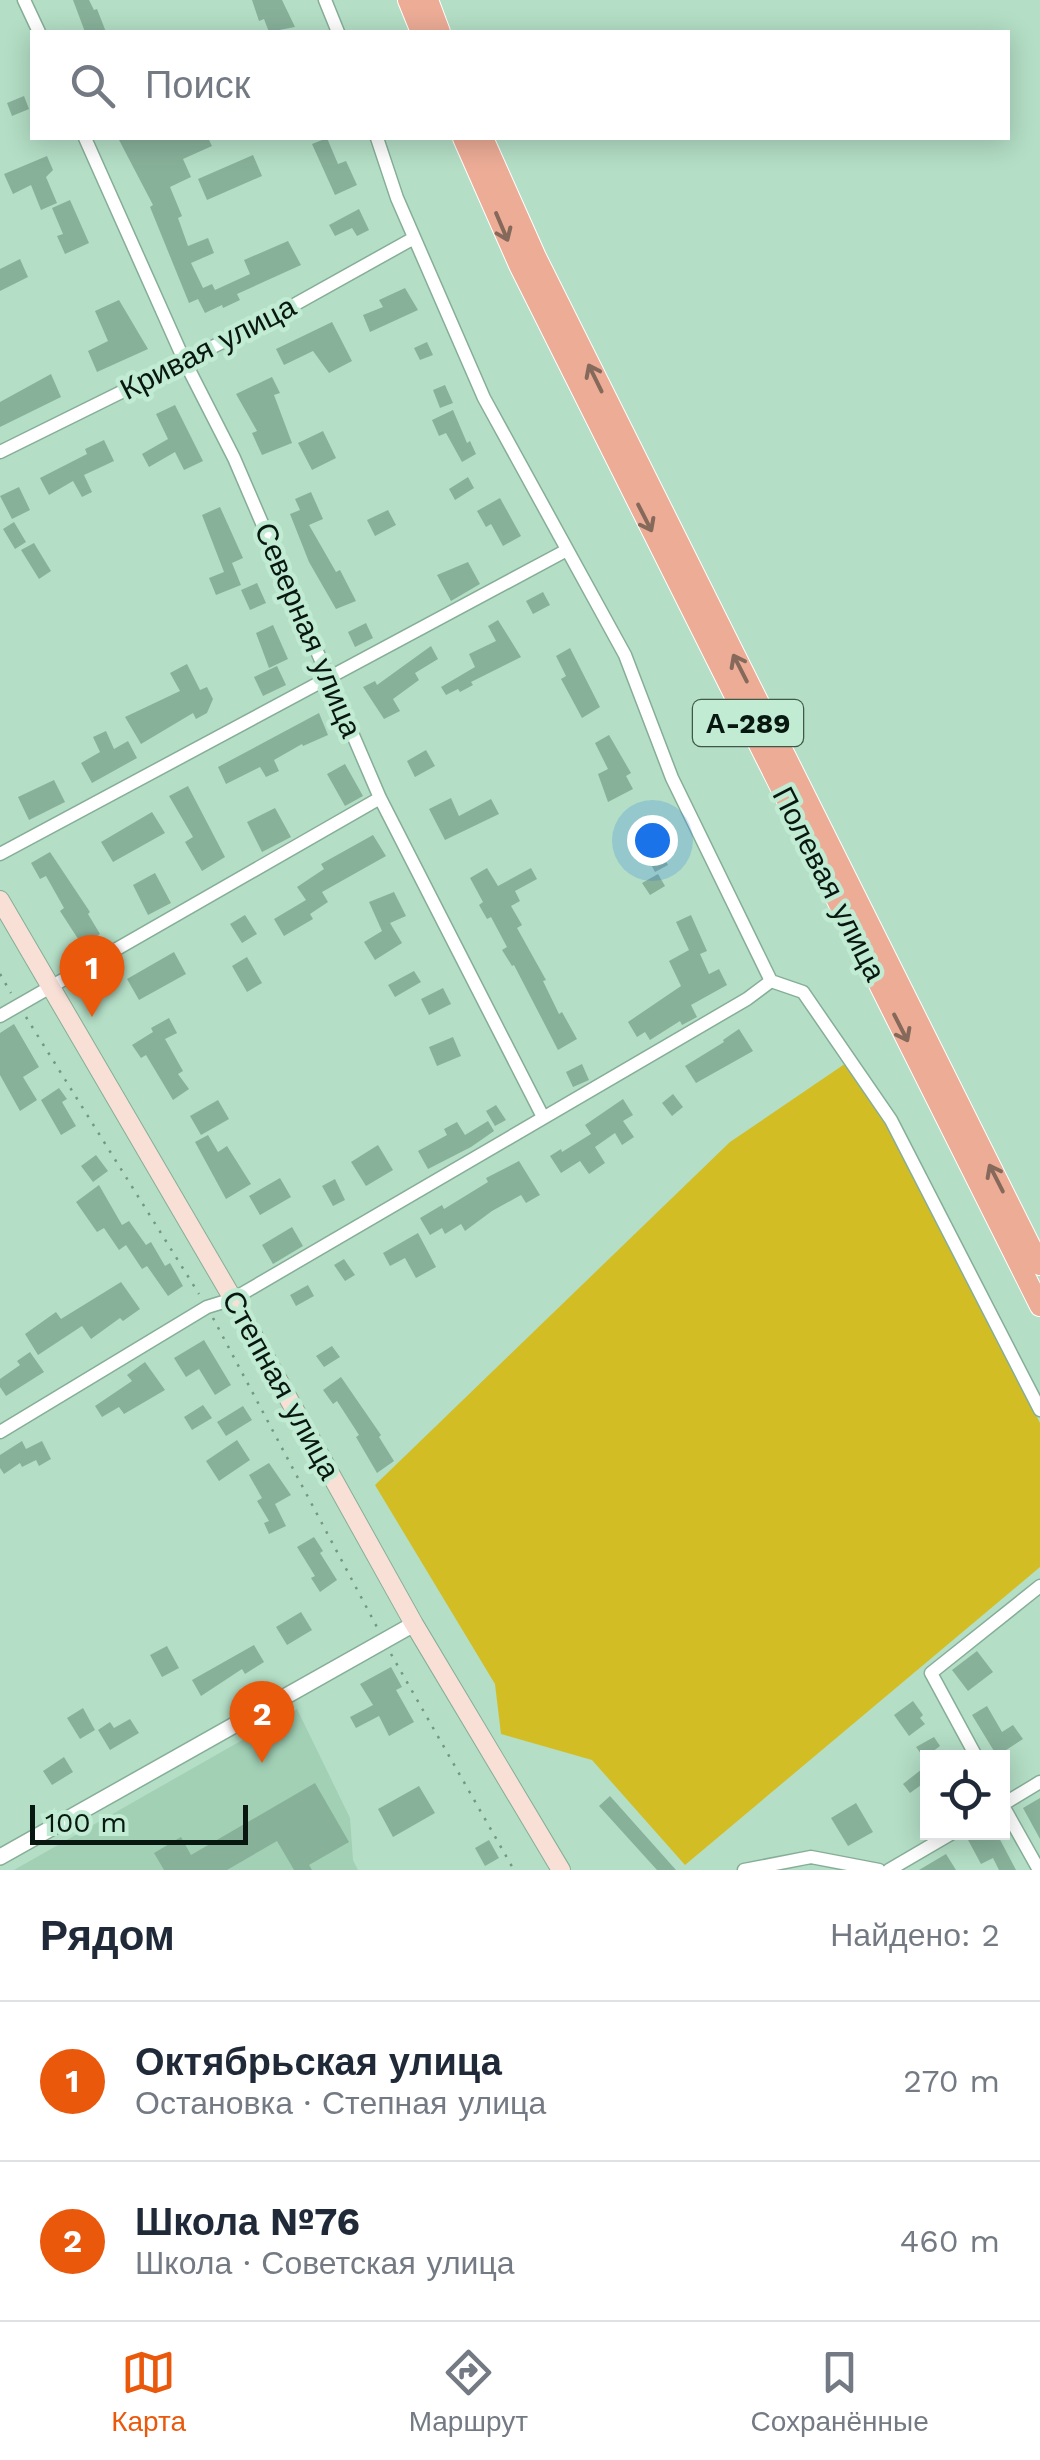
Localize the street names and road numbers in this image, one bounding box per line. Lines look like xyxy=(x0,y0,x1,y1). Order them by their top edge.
street label: Кривая улица xyxy=(114,288,302,407)
street label: Северная улица xyxy=(248,517,370,743)
road number: А-289 xyxy=(693,700,803,746)
street label: Полевая улица xyxy=(765,781,894,987)
street label: Степная улица xyxy=(215,1284,348,1485)

